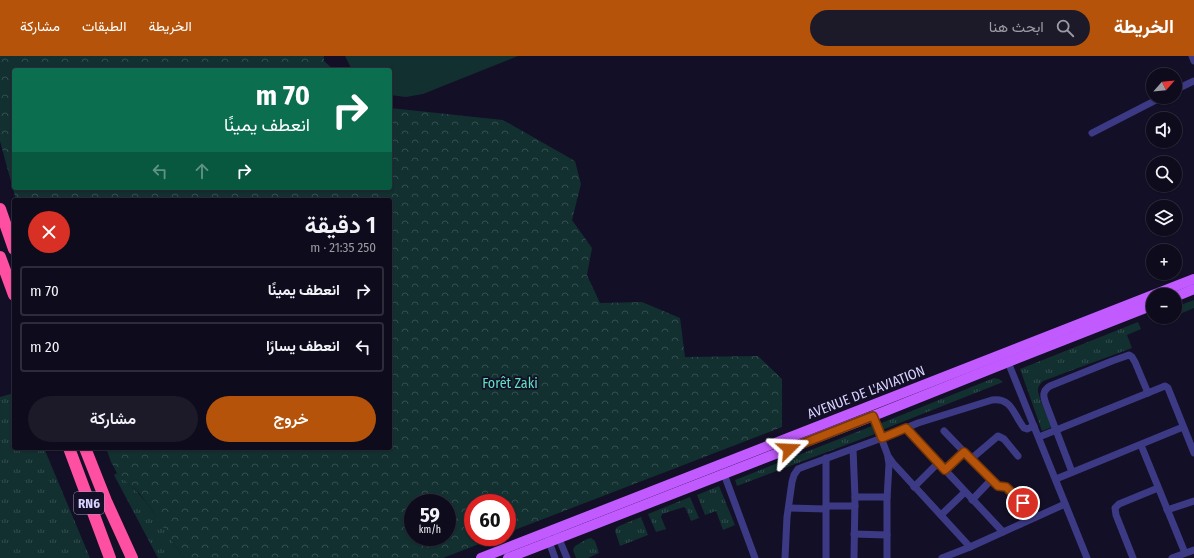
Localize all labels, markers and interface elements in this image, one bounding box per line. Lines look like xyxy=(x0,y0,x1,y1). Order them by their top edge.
search box xyxy=(810,10,1090,46)
text: الخريطة xyxy=(1114,15,1174,38)
icon: search xyxy=(1054,17,1076,39)
text: مشاركة xyxy=(20,18,60,35)
text: الطبقات xyxy=(82,18,126,35)
text: الخريطة xyxy=(148,18,192,35)
text: ابحث هنا xyxy=(989,18,1044,36)
north arrow xyxy=(1146,68,1182,104)
map controls xyxy=(1146,68,1182,324)
text: 70 m xyxy=(256,79,310,112)
icon: right xyxy=(324,84,376,136)
button: sound xyxy=(1146,112,1182,148)
text: انعطف يمينًا xyxy=(224,114,310,136)
button: search xyxy=(1146,156,1182,192)
icon: left xyxy=(149,160,171,182)
icon: ahead xyxy=(191,160,213,182)
icon: right xyxy=(233,160,255,182)
button: layers xyxy=(1146,200,1182,236)
button: close xyxy=(28,211,70,253)
text: 1 دقيقة xyxy=(305,211,376,239)
text: 250 m · 21:35 xyxy=(310,240,376,255)
button: + xyxy=(1146,244,1182,280)
icon: right xyxy=(352,280,374,302)
text: انعطف يمينًا xyxy=(268,281,340,299)
text: 70 m xyxy=(30,282,59,300)
button: − xyxy=(1146,288,1182,324)
icon: left xyxy=(352,336,374,358)
text: انعطف يسارًا xyxy=(266,337,340,355)
text: 20 m xyxy=(30,338,60,356)
street label: AVENUE DE L'AVIATION xyxy=(805,362,927,423)
park label: Forêt Zaki xyxy=(482,375,538,392)
button: مشاركة xyxy=(28,396,198,442)
button: خروج xyxy=(206,396,376,442)
position arrow xyxy=(768,428,810,470)
pin xyxy=(1006,486,1040,520)
road number: RN6 xyxy=(74,492,104,514)
icon: arrive xyxy=(1012,492,1034,514)
speed limit sign: 60 xyxy=(464,494,516,546)
text: 59 xyxy=(420,503,440,527)
text: km/h xyxy=(419,524,441,536)

